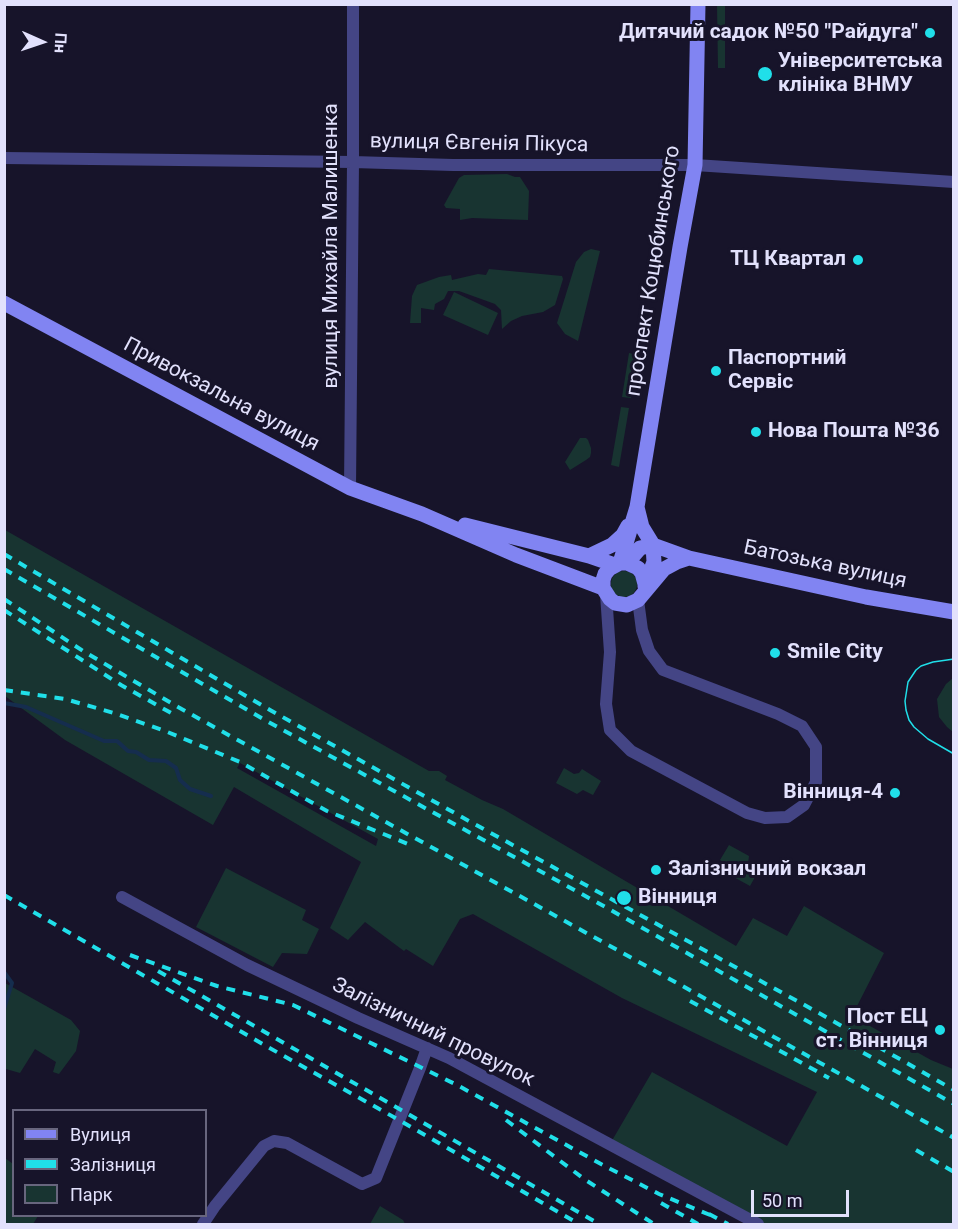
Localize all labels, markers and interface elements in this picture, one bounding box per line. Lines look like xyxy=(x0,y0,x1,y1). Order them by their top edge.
north arrow xyxy=(12,12,72,72)
place label: Дитячий садок №50 "Райдуга" xyxy=(619,20,918,46)
marker: Дитячий садок №50 "Райдуга" xyxy=(923,26,937,40)
text: Пн xyxy=(50,32,70,54)
place label: Університетська клініка ВНМУ xyxy=(778,49,943,99)
marker: Університетська клініка ВНМУ xyxy=(756,65,774,83)
street label: вулиця Михайла Малишенка xyxy=(319,103,345,389)
street label: вулиця Євгенія Пікуса xyxy=(370,129,588,159)
street label: проспект Коцюбинського xyxy=(622,144,686,398)
place label: ТЦ Квартал xyxy=(730,247,846,273)
marker: ТЦ Квартал xyxy=(851,253,865,267)
street label: Привокзальна вулиця xyxy=(119,333,323,457)
place label: Паспортний Сервіс xyxy=(728,346,846,396)
marker: Паспортний Сервіс xyxy=(709,364,723,378)
place label: Нова Пошта №36 xyxy=(768,419,939,445)
marker: Нова Пошта №36 xyxy=(749,425,763,439)
street label: Батозька вулиця xyxy=(741,535,909,595)
place label: Smile City xyxy=(787,640,883,666)
marker: Smile City xyxy=(768,646,782,660)
place label: Вінниця-4 xyxy=(783,780,883,806)
marker: Вінниця-4 xyxy=(888,786,902,800)
place label: Залізничний вокзал xyxy=(668,857,866,883)
marker: Залізничний вокзал xyxy=(649,863,663,877)
place label: Вінниця xyxy=(638,885,717,911)
marker: Вінниця xyxy=(615,889,633,907)
street label: Залізничний провулок xyxy=(328,973,538,1093)
place label: Пост ЕЦ ст. Вінниця xyxy=(816,1005,928,1055)
marker: Пост ЕЦ ст. Вінниця xyxy=(933,1023,947,1037)
legend xyxy=(12,1109,207,1217)
text: Вулиця xyxy=(70,1124,131,1145)
text: Залізниця xyxy=(70,1154,156,1175)
scale bar xyxy=(754,1178,852,1216)
text: Парк xyxy=(70,1184,112,1205)
text: 50 m xyxy=(762,1190,802,1211)

